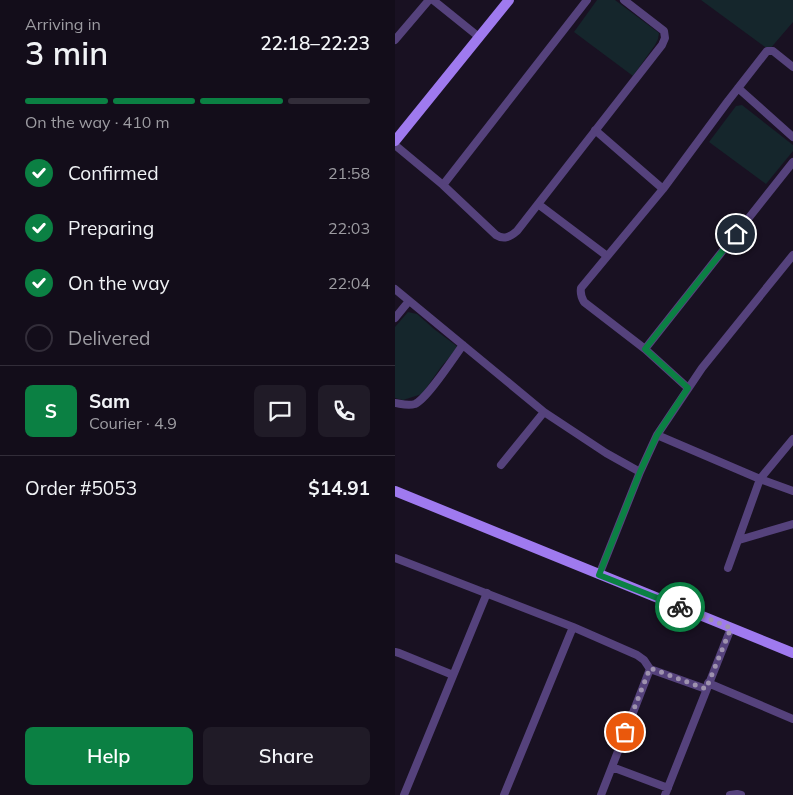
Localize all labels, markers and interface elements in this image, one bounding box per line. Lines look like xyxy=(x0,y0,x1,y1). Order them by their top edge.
text: Arriving in xyxy=(25,14,101,34)
text: 22:18–22:23 xyxy=(260,31,370,55)
text: 3 min xyxy=(25,33,108,73)
text: On the way · 410 m xyxy=(25,112,170,132)
icon: check xyxy=(25,159,53,187)
text: Confirmed xyxy=(68,161,159,185)
text: 21:58 xyxy=(328,163,370,183)
pin xyxy=(715,213,757,255)
icon: check xyxy=(25,214,53,242)
text: Preparing xyxy=(68,216,154,240)
text: 22:03 xyxy=(328,218,370,238)
icon: home xyxy=(722,220,750,248)
icon: check xyxy=(25,269,53,297)
text: On the way xyxy=(68,271,170,295)
text: 22:04 xyxy=(328,273,370,293)
text: Delivered xyxy=(68,326,150,350)
button: chat xyxy=(254,385,306,437)
button: phone xyxy=(318,385,370,437)
text: Sam xyxy=(89,389,130,413)
text: S xyxy=(45,399,57,423)
text: Courier · 4.9 xyxy=(89,413,177,433)
text: Order #5053 xyxy=(25,476,137,500)
text: $14.91 xyxy=(308,476,370,500)
courier xyxy=(655,582,705,632)
icon: bike xyxy=(666,593,694,621)
pin xyxy=(604,711,646,753)
icon: bag xyxy=(611,718,639,746)
button: Help xyxy=(25,727,193,785)
button: Share xyxy=(203,727,370,785)

